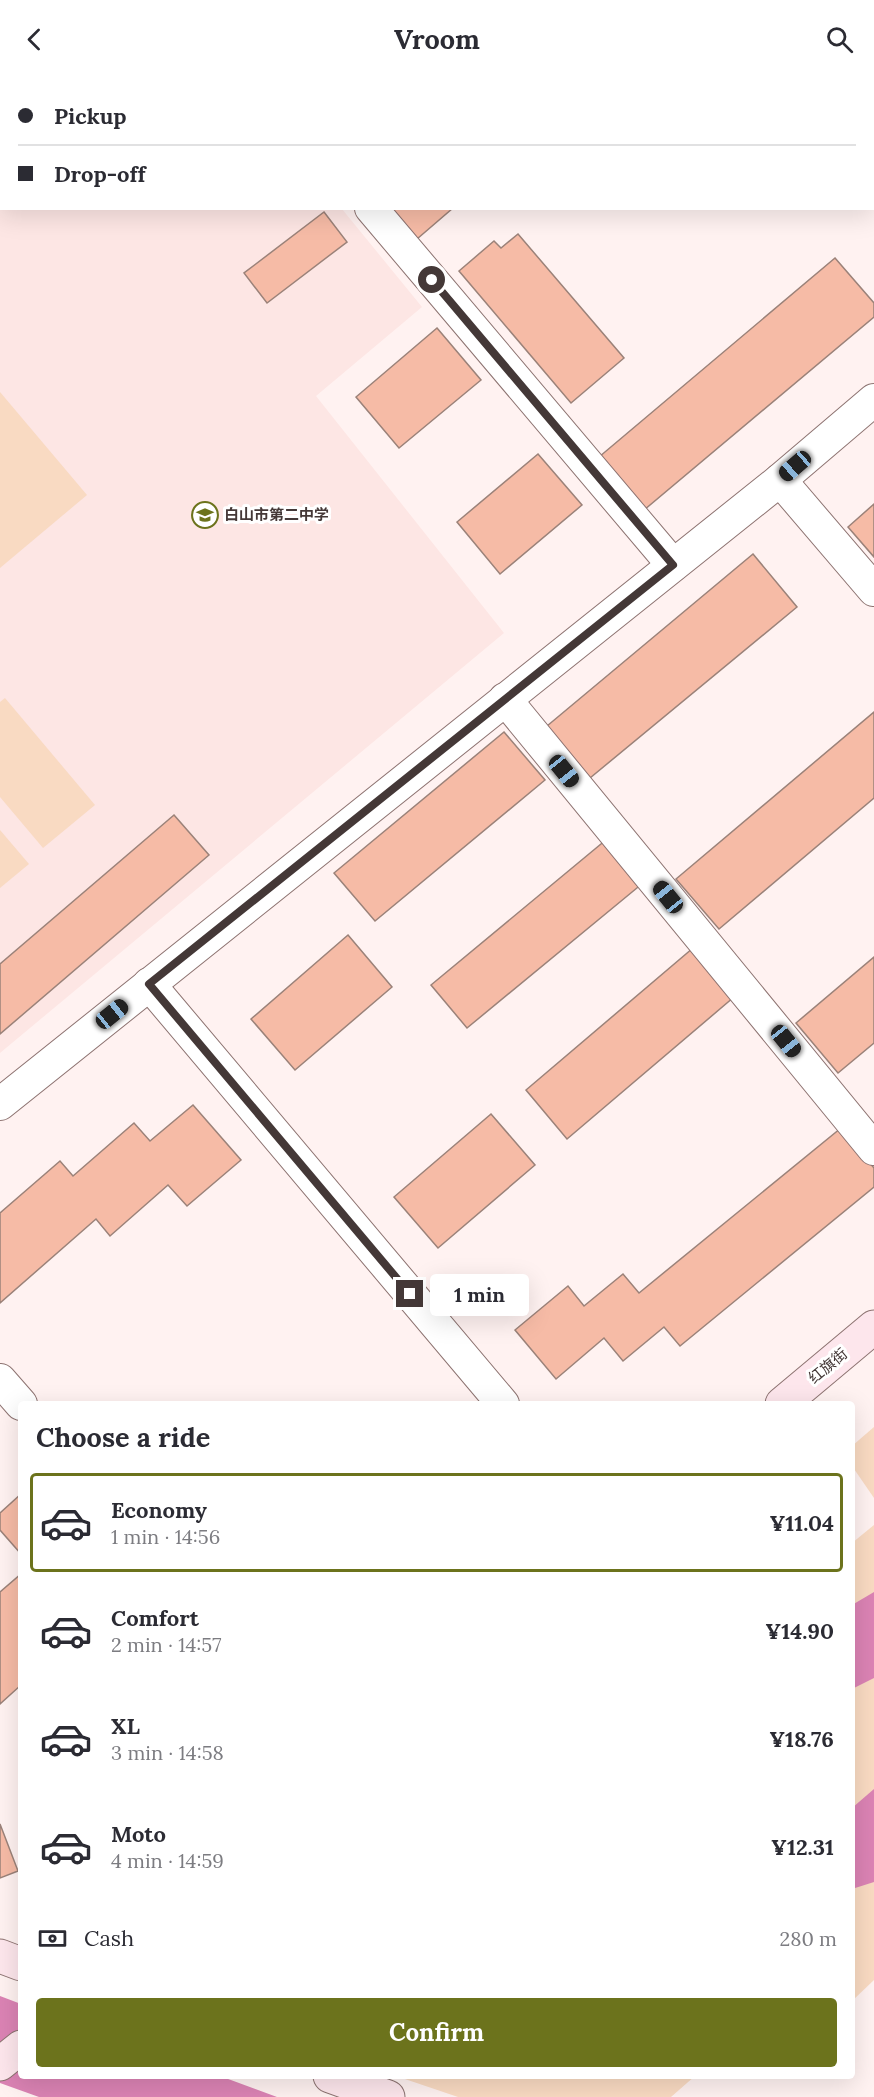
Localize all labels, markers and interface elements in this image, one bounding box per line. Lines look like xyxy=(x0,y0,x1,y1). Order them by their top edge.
text: Vroom xyxy=(394,22,480,56)
icon: back xyxy=(18,23,51,56)
icon: search xyxy=(823,23,856,56)
text: Pickup xyxy=(54,102,127,130)
text: Drop-off xyxy=(54,160,146,188)
route start xyxy=(418,266,445,293)
car xyxy=(776,447,814,485)
school or university icon: 白山市第二中学 xyxy=(190,500,220,530)
place label: 白山市第二中学 xyxy=(224,505,329,524)
car xyxy=(546,751,582,791)
car xyxy=(650,877,686,917)
car xyxy=(92,996,132,1032)
car xyxy=(768,1021,804,1061)
callout: 1 min xyxy=(431,1273,530,1315)
route end xyxy=(396,1280,423,1307)
text: 1 min xyxy=(454,1282,505,1307)
street label: 红旗街 xyxy=(804,1344,851,1387)
text: Choose a ride xyxy=(36,1420,210,1454)
icon: car xyxy=(39,1496,93,1550)
text: Economy xyxy=(111,1496,207,1524)
text: ¥11.04 xyxy=(769,1509,834,1537)
text: 1 min · 14:56 xyxy=(111,1524,220,1549)
icon: car xyxy=(39,1604,93,1658)
text: Comfort xyxy=(111,1604,199,1632)
text: ¥14.90 xyxy=(765,1617,834,1645)
text: 2 min · 14:57 xyxy=(111,1632,221,1657)
icon: car xyxy=(39,1712,93,1766)
text: XL xyxy=(111,1712,140,1740)
text: ¥18.76 xyxy=(769,1725,834,1753)
text: 3 min · 14:58 xyxy=(111,1740,224,1765)
icon: car xyxy=(39,1820,93,1874)
text: Moto xyxy=(111,1820,166,1848)
text: ¥12.31 xyxy=(771,1833,834,1861)
text: 4 min · 14:59 xyxy=(111,1848,224,1873)
icon: cash xyxy=(36,1922,69,1955)
text: Cash xyxy=(84,1924,134,1952)
text: 280 m xyxy=(779,1926,837,1951)
button: Confirm xyxy=(36,1998,837,2067)

